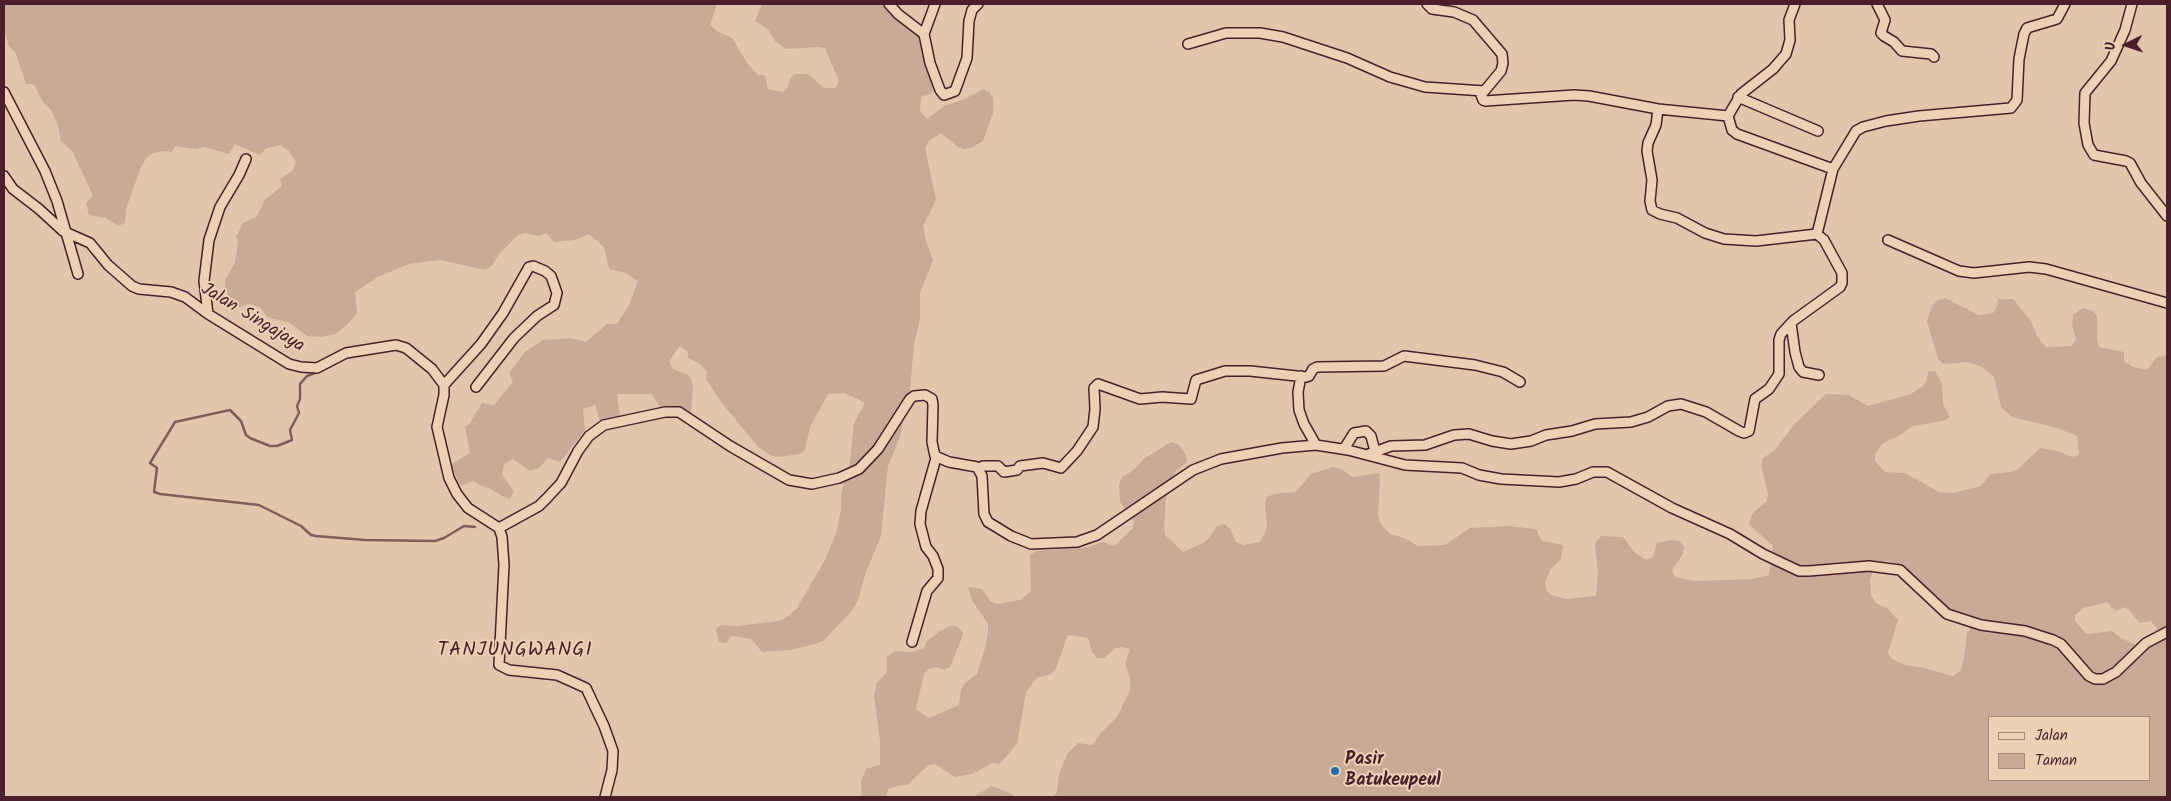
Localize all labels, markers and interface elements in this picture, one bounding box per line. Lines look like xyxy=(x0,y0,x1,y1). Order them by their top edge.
north arrow xyxy=(2101,20,2151,70)
text: U xyxy=(2100,41,2122,51)
street label: Jalan Singajaya xyxy=(196,280,308,358)
district label: TANJUNGWANGI xyxy=(436,640,594,664)
legend xyxy=(1988,716,2151,781)
text: Jalan xyxy=(2035,724,2068,748)
text: Taman xyxy=(2035,749,2077,773)
place label: Pasir Batukeupeul xyxy=(1345,750,1441,792)
marker: Pasir Batukeupeul xyxy=(1329,765,1341,777)

